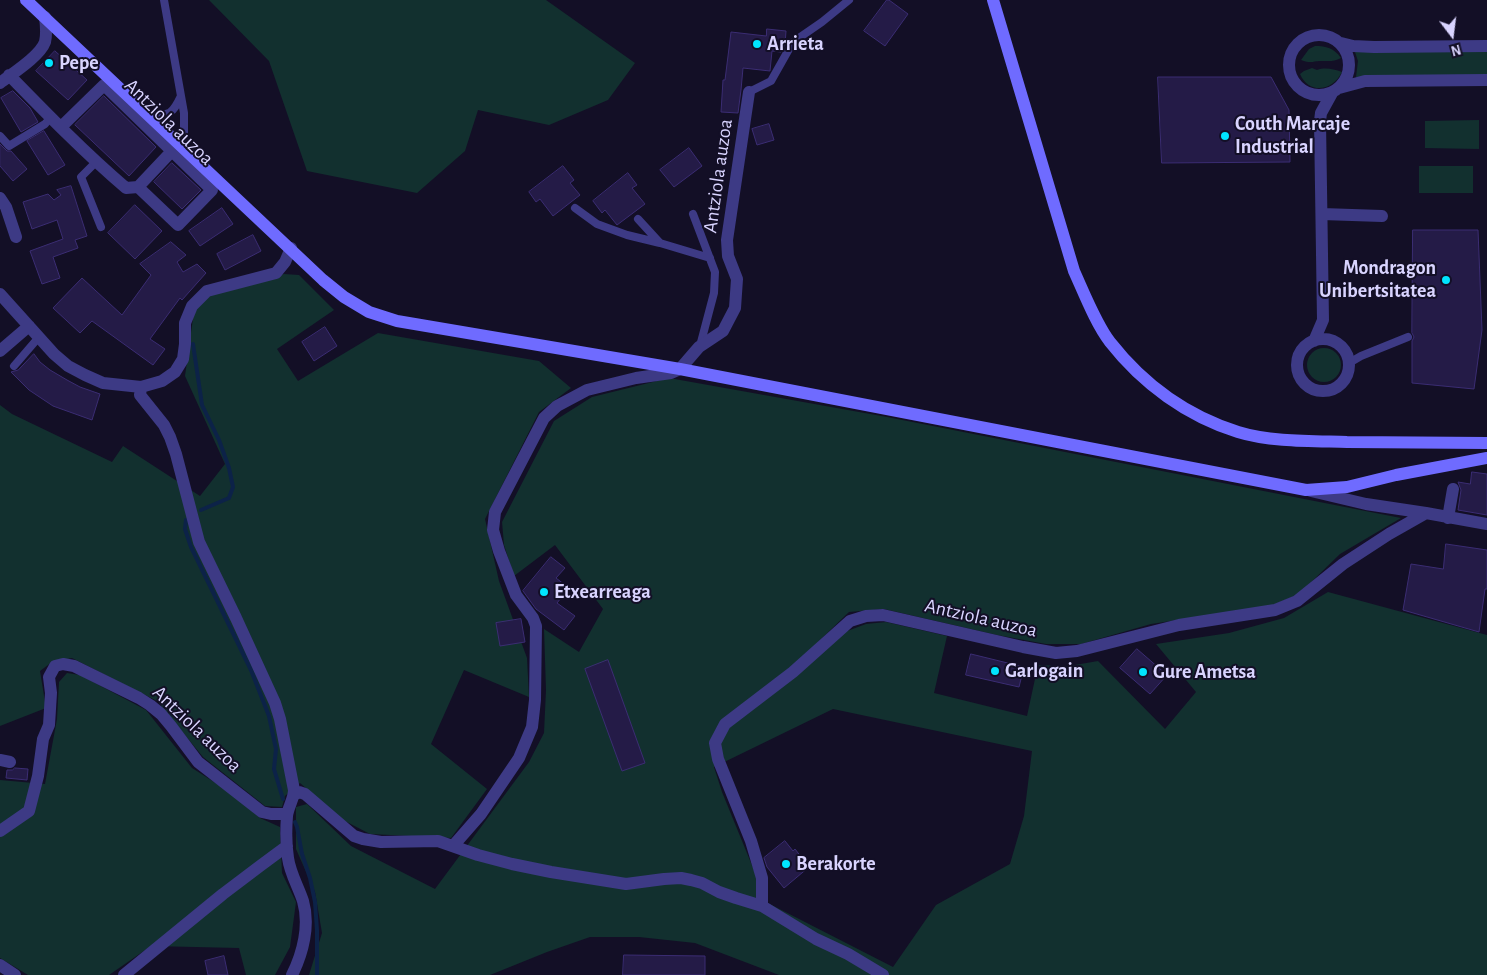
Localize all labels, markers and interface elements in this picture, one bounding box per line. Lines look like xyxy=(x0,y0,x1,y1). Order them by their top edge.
north arrow xyxy=(1427,10,1477,60)
place label: Arrieta xyxy=(767,32,824,56)
marker: Arrieta xyxy=(751,38,763,50)
text: N xyxy=(1449,41,1462,58)
place label: Pepe xyxy=(59,51,99,75)
marker: Pepe xyxy=(43,57,55,69)
street label: Antziola auzoa xyxy=(119,73,219,171)
place label: Couth Marcaje Industrial xyxy=(1235,112,1350,159)
street label: Antziola auzoa xyxy=(698,117,738,235)
marker: Couth Marcaje Industrial xyxy=(1219,130,1231,142)
place label: Mondragon Unibertsitatea xyxy=(1319,256,1436,303)
marker: Mondragon Unibertsitatea xyxy=(1440,274,1452,286)
place label: Etxearreaga xyxy=(554,580,651,604)
marker: Etxearreaga xyxy=(538,586,550,598)
street label: Antziola auzoa xyxy=(922,593,1040,643)
place label: Garlogain xyxy=(1005,659,1083,683)
place label: Gure Ametsa xyxy=(1153,660,1256,684)
marker: Garlogain xyxy=(989,665,1001,677)
marker: Gure Ametsa xyxy=(1137,666,1149,678)
street label: Antziola auzoa xyxy=(147,680,247,778)
place label: Berakorte xyxy=(796,852,876,876)
marker: Berakorte xyxy=(780,858,792,870)

